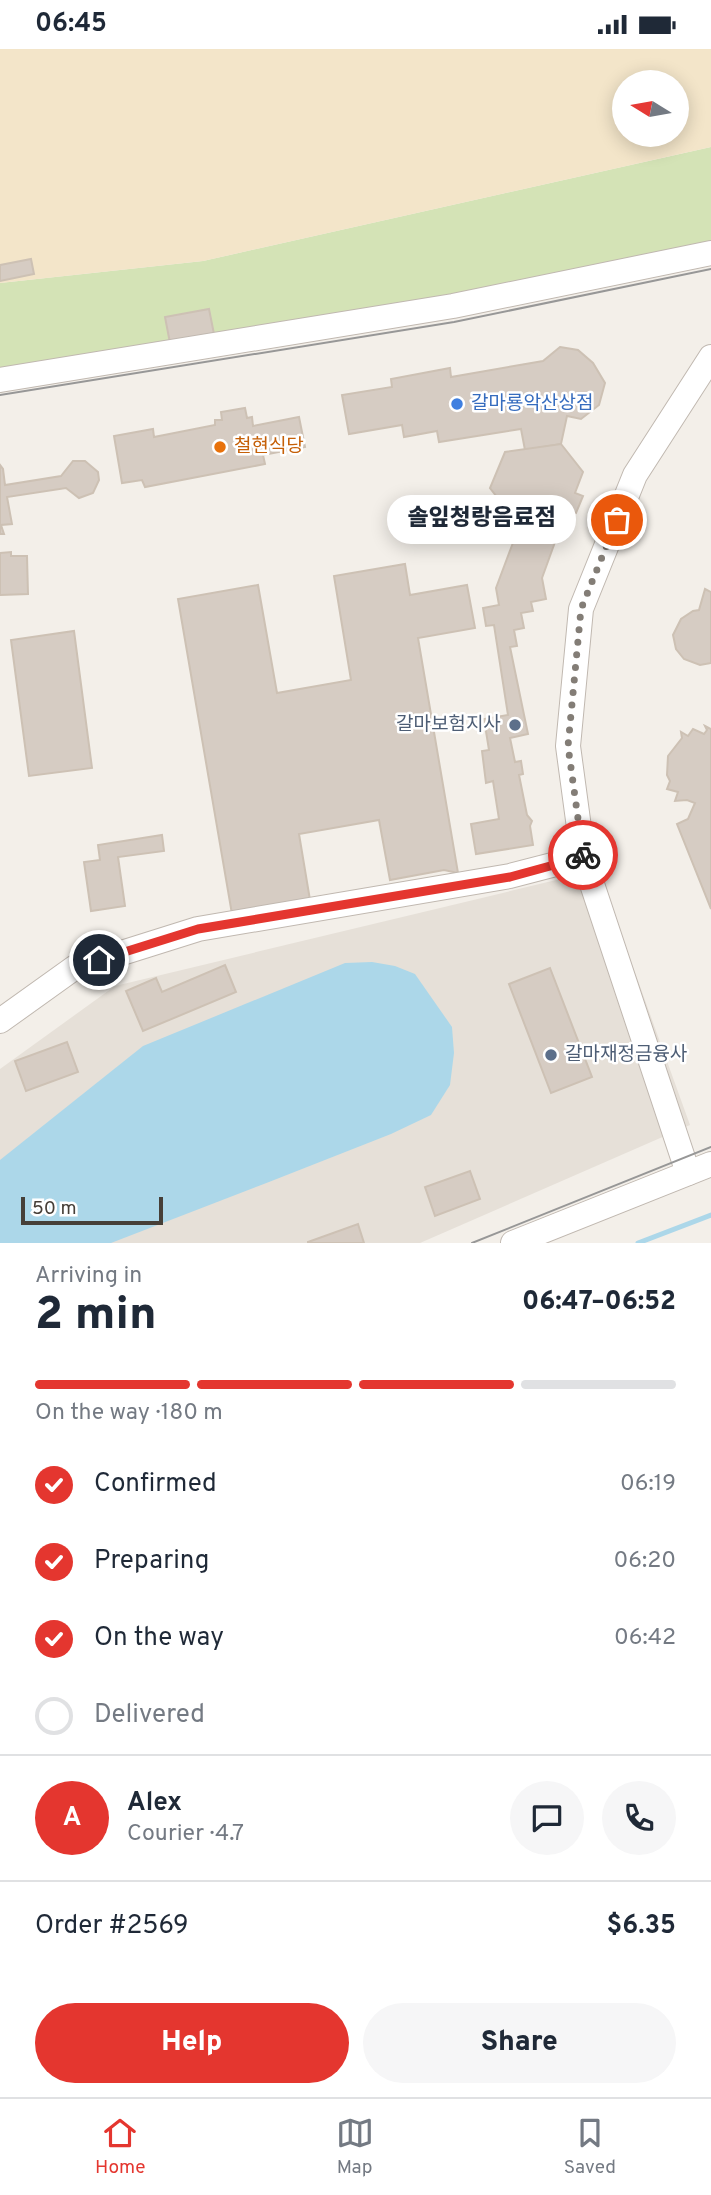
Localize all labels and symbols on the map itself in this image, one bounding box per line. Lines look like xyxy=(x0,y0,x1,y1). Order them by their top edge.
north arrow xyxy=(612,70,690,147)
place label: 갈마룡악산상점 xyxy=(471,392,593,416)
marker: 갈마룡악산상점 xyxy=(449,396,465,412)
place label: 철현식당 xyxy=(234,435,304,459)
marker: 철현식당 xyxy=(212,439,228,455)
pin xyxy=(587,490,647,550)
callout: 솔잎청랑음료점 xyxy=(386,496,575,545)
place label: 갈마보험지사 xyxy=(396,713,501,737)
marker: 갈마보험지사 xyxy=(507,717,523,733)
courier xyxy=(548,820,618,890)
pin xyxy=(69,930,129,990)
place label: 갈마재정금융사 xyxy=(565,1043,687,1067)
marker: 갈마재정금융사 xyxy=(543,1047,559,1063)
scale bar xyxy=(21,1194,163,1226)

